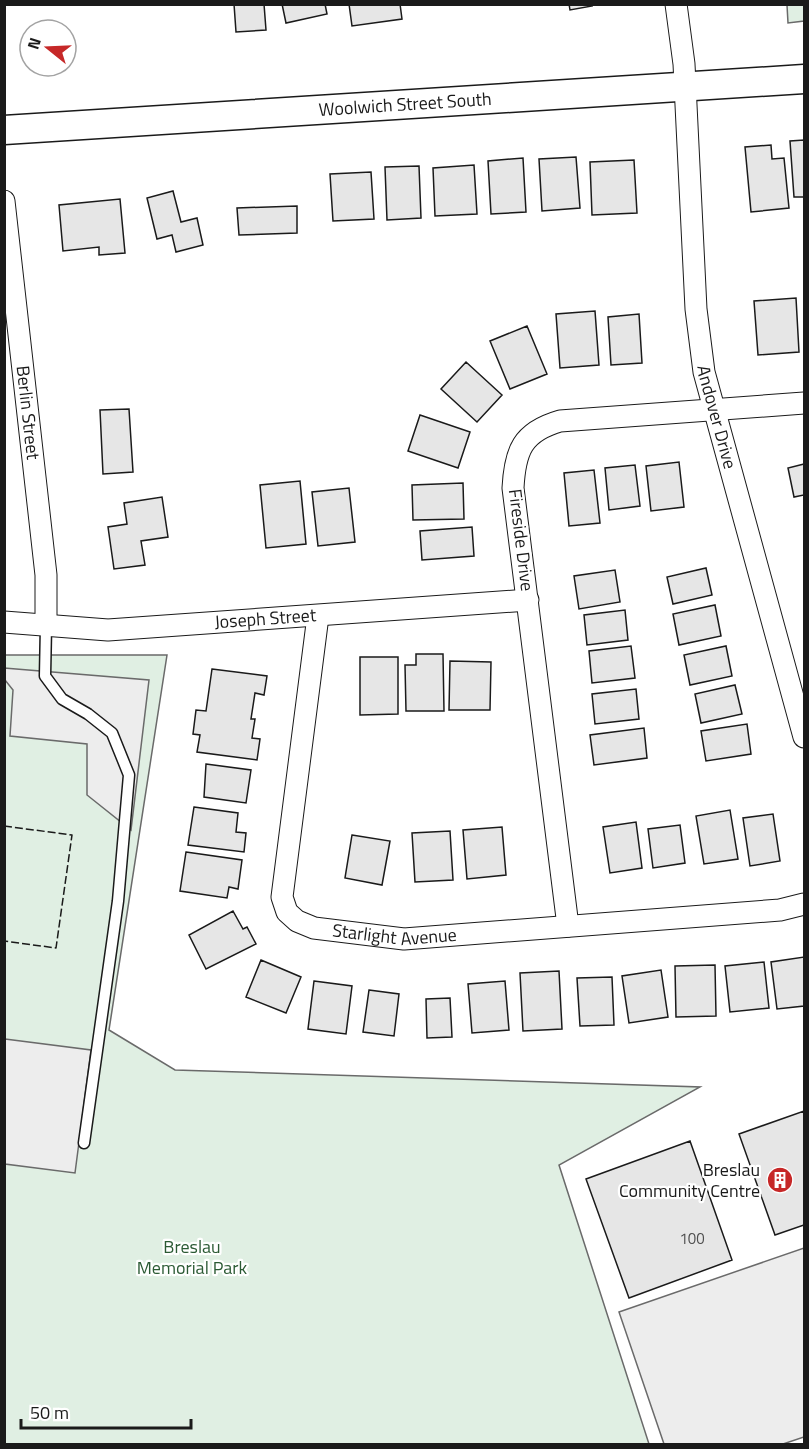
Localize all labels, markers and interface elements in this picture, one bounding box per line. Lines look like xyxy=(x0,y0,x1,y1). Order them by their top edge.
north arrow xyxy=(18,18,78,78)
text: N xyxy=(21,34,47,52)
street label: Woolwich Street South xyxy=(318,85,492,123)
street label: Berlin Street xyxy=(10,364,47,462)
street label: Andover Drive xyxy=(690,364,744,472)
street label: Fireside Drive xyxy=(502,487,541,593)
street label: Joseph Street xyxy=(214,601,318,635)
street label: Starlight Avenue xyxy=(331,916,458,952)
place label: Breslau Community Centre xyxy=(619,1156,760,1204)
building icon: Breslau Community Centre xyxy=(765,1165,795,1195)
house number: 100 xyxy=(679,1227,705,1250)
park label: Breslau Memorial Park xyxy=(137,1233,248,1281)
scale bar xyxy=(21,1392,190,1430)
text: 50 m xyxy=(30,1399,69,1426)

